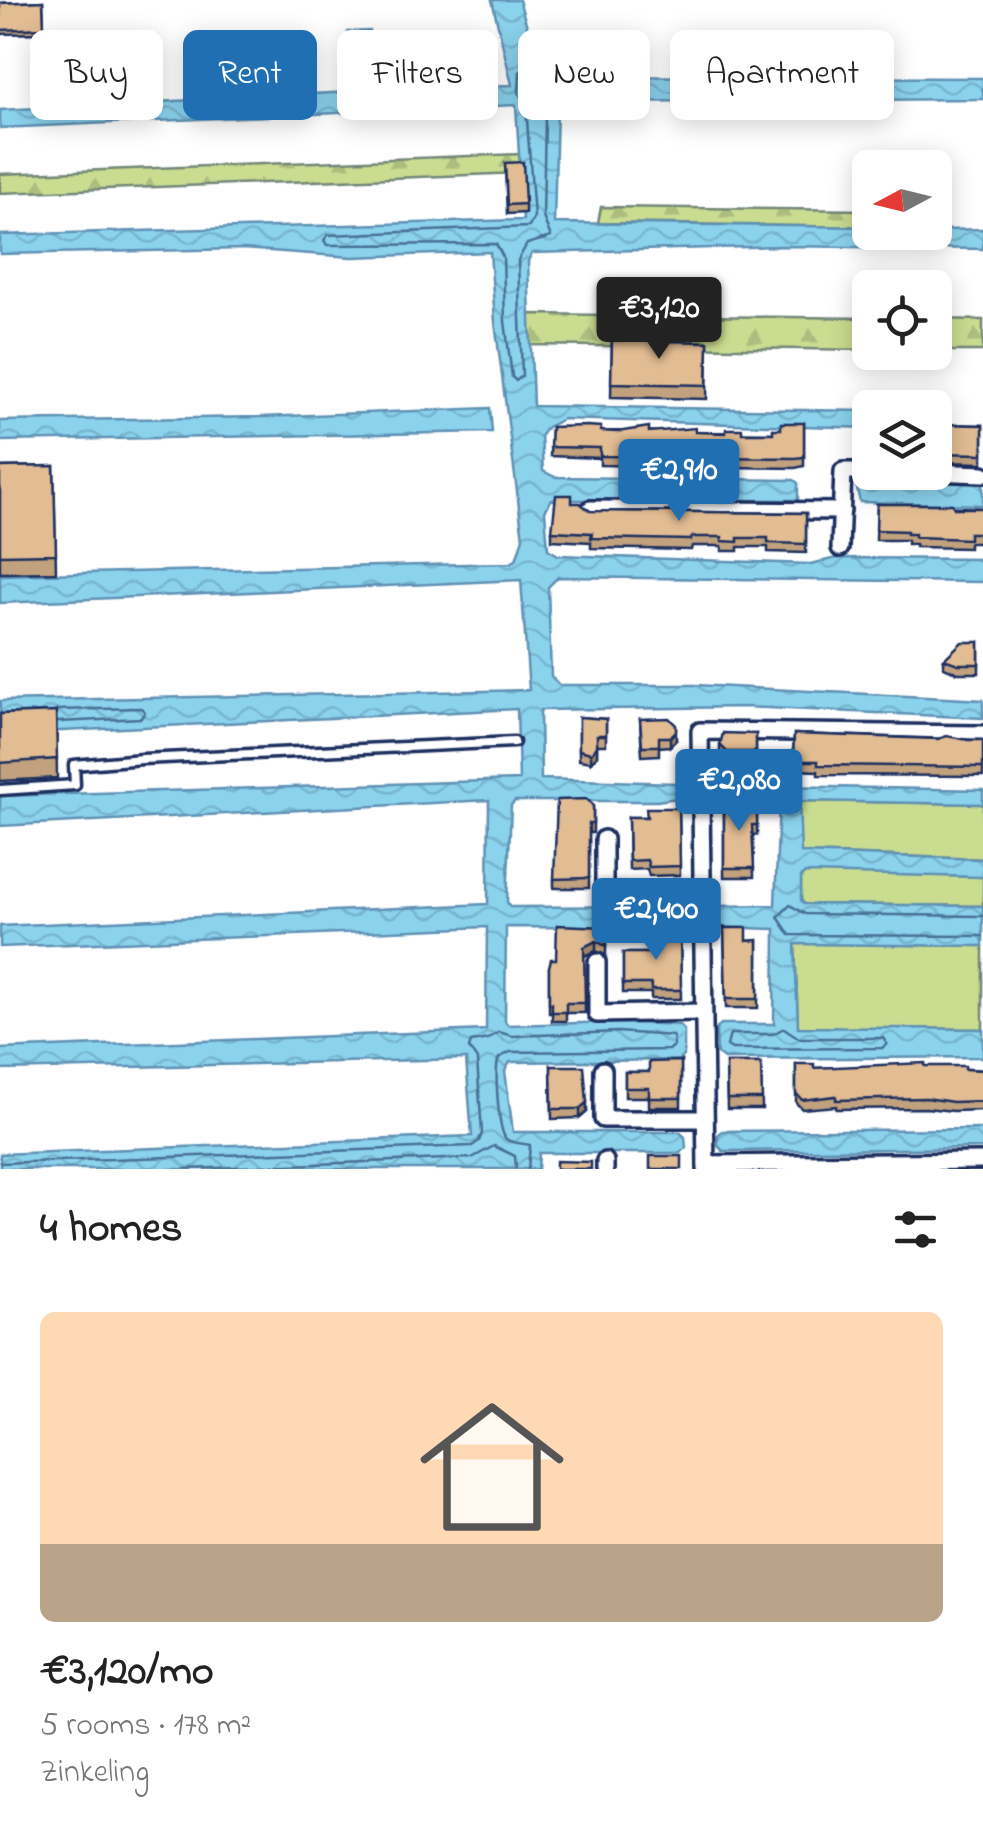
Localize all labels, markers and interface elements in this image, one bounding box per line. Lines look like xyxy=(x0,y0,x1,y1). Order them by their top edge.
chip: Buy xyxy=(30,30,163,120)
chip: Rent xyxy=(183,30,317,120)
chip: Filters xyxy=(337,30,498,120)
chip: New xyxy=(518,30,650,120)
chip: Apartment xyxy=(670,30,894,120)
north arrow xyxy=(852,150,952,250)
map controls xyxy=(852,150,952,490)
button: locate xyxy=(852,270,952,370)
pin: €3,120 xyxy=(578,277,740,362)
text: €3,120 xyxy=(619,286,699,333)
button: layers xyxy=(852,390,952,490)
pin: €2,910 xyxy=(598,439,760,524)
text: €2,910 xyxy=(640,448,718,495)
pin: €2,080 xyxy=(658,749,820,834)
text: €2,080 xyxy=(697,758,781,805)
pin: €2,400 xyxy=(575,878,737,963)
text: €2,400 xyxy=(614,887,698,934)
text: 4 homes xyxy=(40,1199,182,1260)
icon: filters xyxy=(888,1202,943,1257)
icon: home xyxy=(402,1377,582,1557)
text: €3,120/mo xyxy=(40,1642,214,1703)
text: 5 rooms · 178 m² xyxy=(40,1703,251,1750)
text: Zinkeling xyxy=(40,1750,149,1797)

